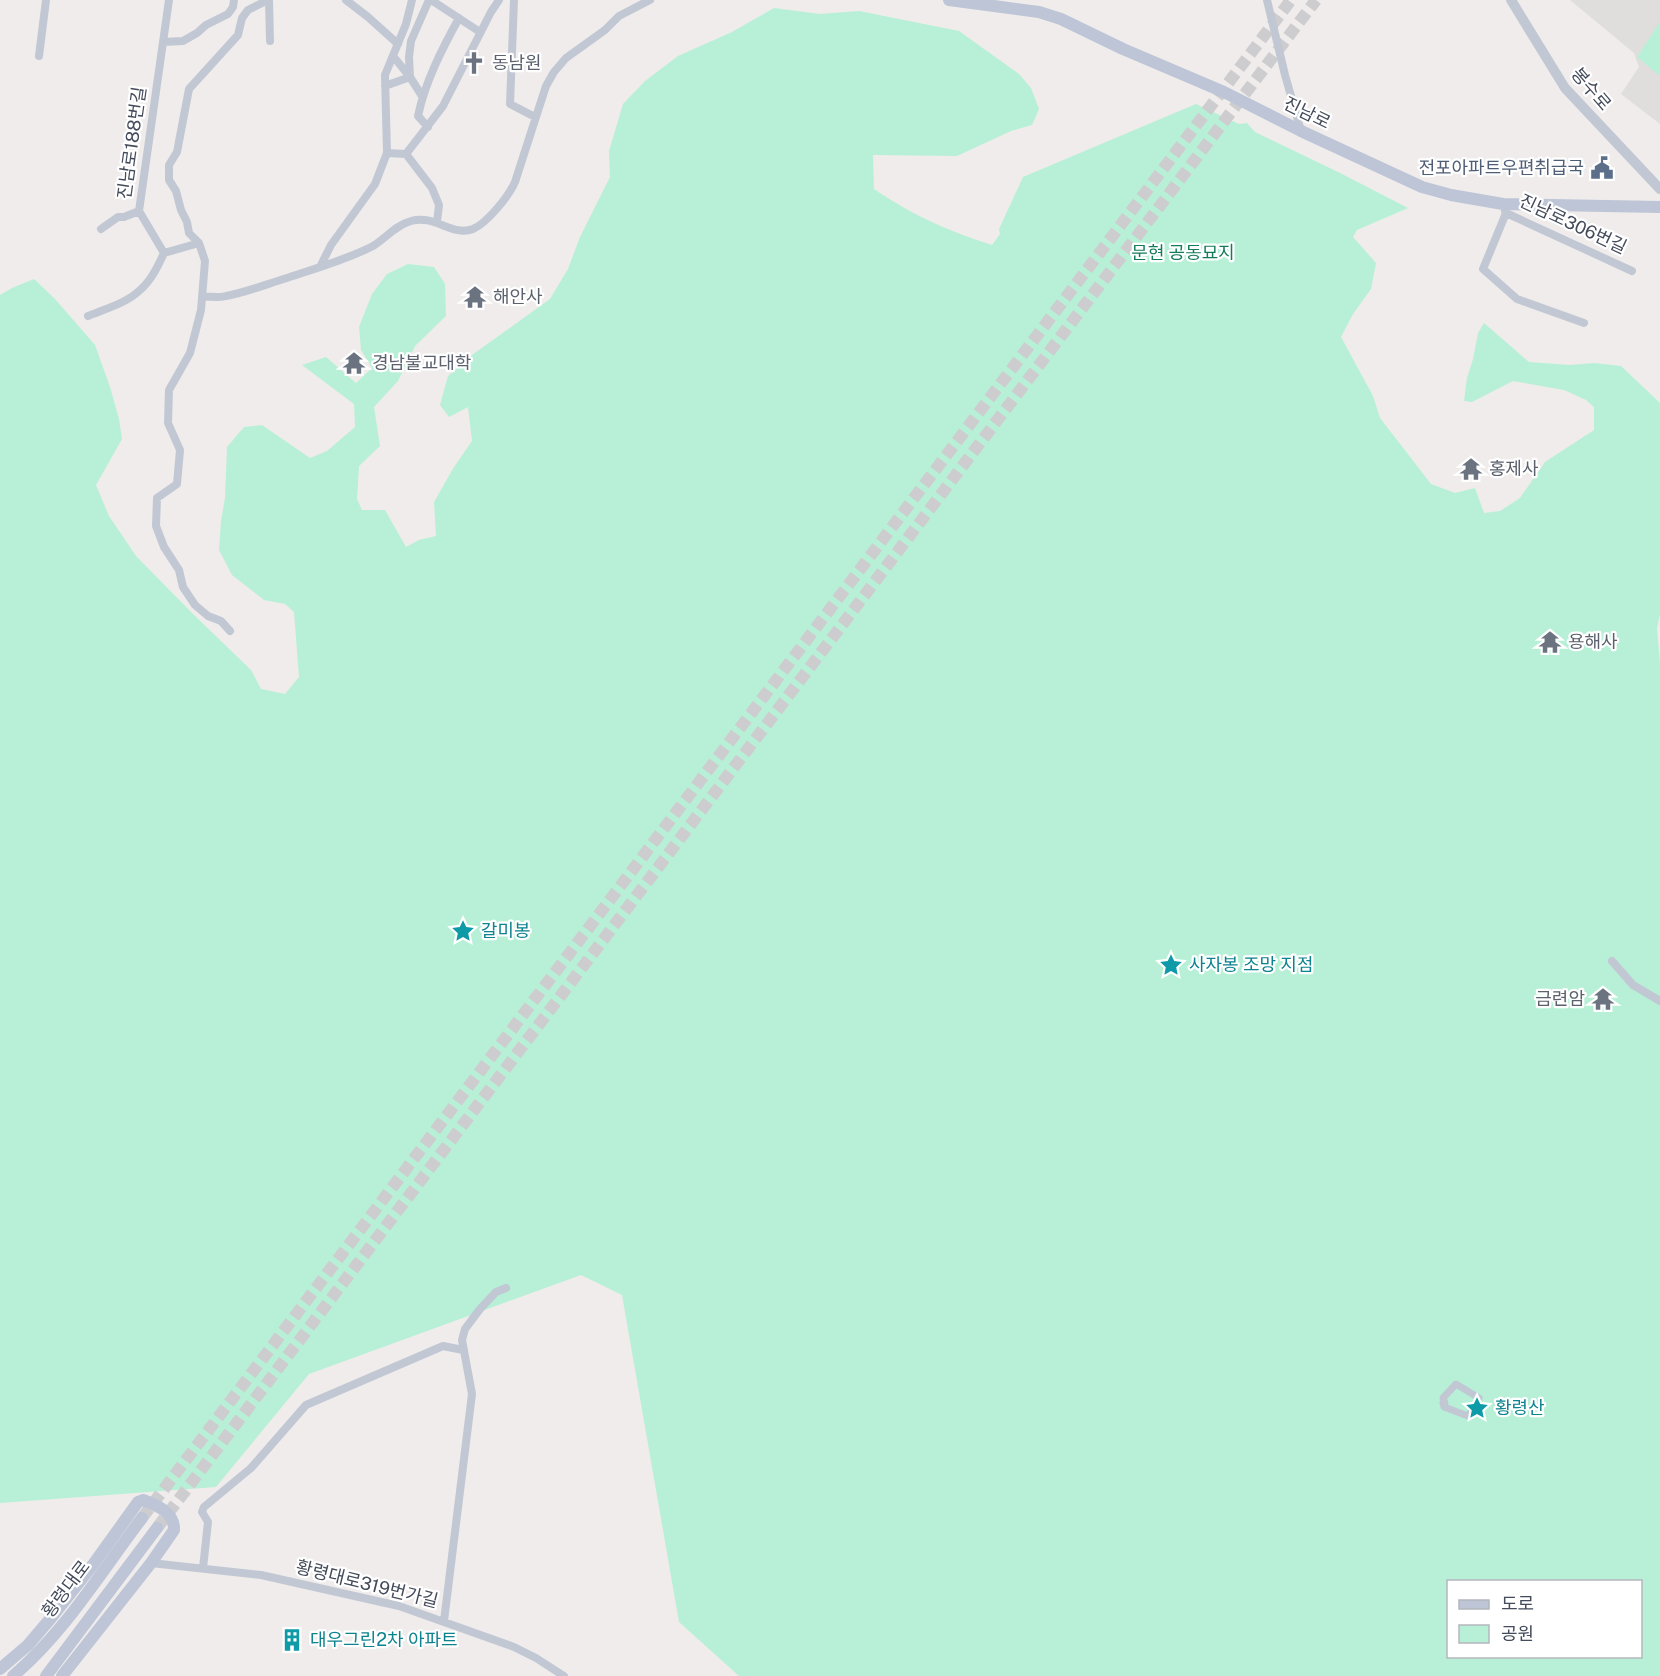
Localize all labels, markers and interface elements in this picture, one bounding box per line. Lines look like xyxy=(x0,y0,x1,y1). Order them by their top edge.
church icon: 동남원 xyxy=(461,50,487,76)
place label: 동남원 xyxy=(492,52,542,73)
street label: 봉수로 xyxy=(1567,63,1616,114)
street label: 진남로188번길 xyxy=(113,85,150,201)
street label: 진남로 xyxy=(1280,92,1334,133)
public building icon: 전포아파트우편취급국 xyxy=(1589,155,1615,181)
place label: 전포아파트우편취급국 xyxy=(1418,157,1584,178)
street label: 진남로306번길 xyxy=(1516,189,1630,258)
park label: 문현 공동묘지 xyxy=(1131,242,1235,263)
temple icon: 해안사 xyxy=(462,284,488,310)
place label: 해안사 xyxy=(493,286,543,307)
temple icon: 경남불교대학 xyxy=(341,350,367,376)
place label: 경남불교대학 xyxy=(372,352,471,373)
temple icon: 홍제사 xyxy=(1458,456,1484,482)
place label: 홍제사 xyxy=(1489,458,1539,479)
temple icon: 용해사 xyxy=(1537,629,1563,655)
place label: 용해사 xyxy=(1568,631,1618,652)
place icon: 갈미봉 xyxy=(450,918,476,944)
place label: 갈미봉 xyxy=(481,920,531,941)
place icon: 사자봉 조망 지점 xyxy=(1158,952,1184,978)
place label: 사자봉 조망 지점 xyxy=(1189,954,1314,975)
temple icon: 금련암 xyxy=(1590,986,1616,1012)
place label: 금련암 xyxy=(1535,988,1585,1009)
place icon: 황령산 xyxy=(1464,1395,1490,1421)
place label: 황령산 xyxy=(1495,1397,1545,1418)
street label: 황령대로 xyxy=(37,1556,94,1621)
street label: 황령대로319번가길 xyxy=(294,1556,440,1611)
legend xyxy=(1447,1580,1642,1658)
text: 도로 xyxy=(1501,1593,1534,1614)
text: 공원 xyxy=(1501,1623,1534,1644)
building icon: 대우그린2차 아파트 xyxy=(279,1627,305,1653)
place label: 대우그린2차 아파트 xyxy=(310,1629,458,1650)

